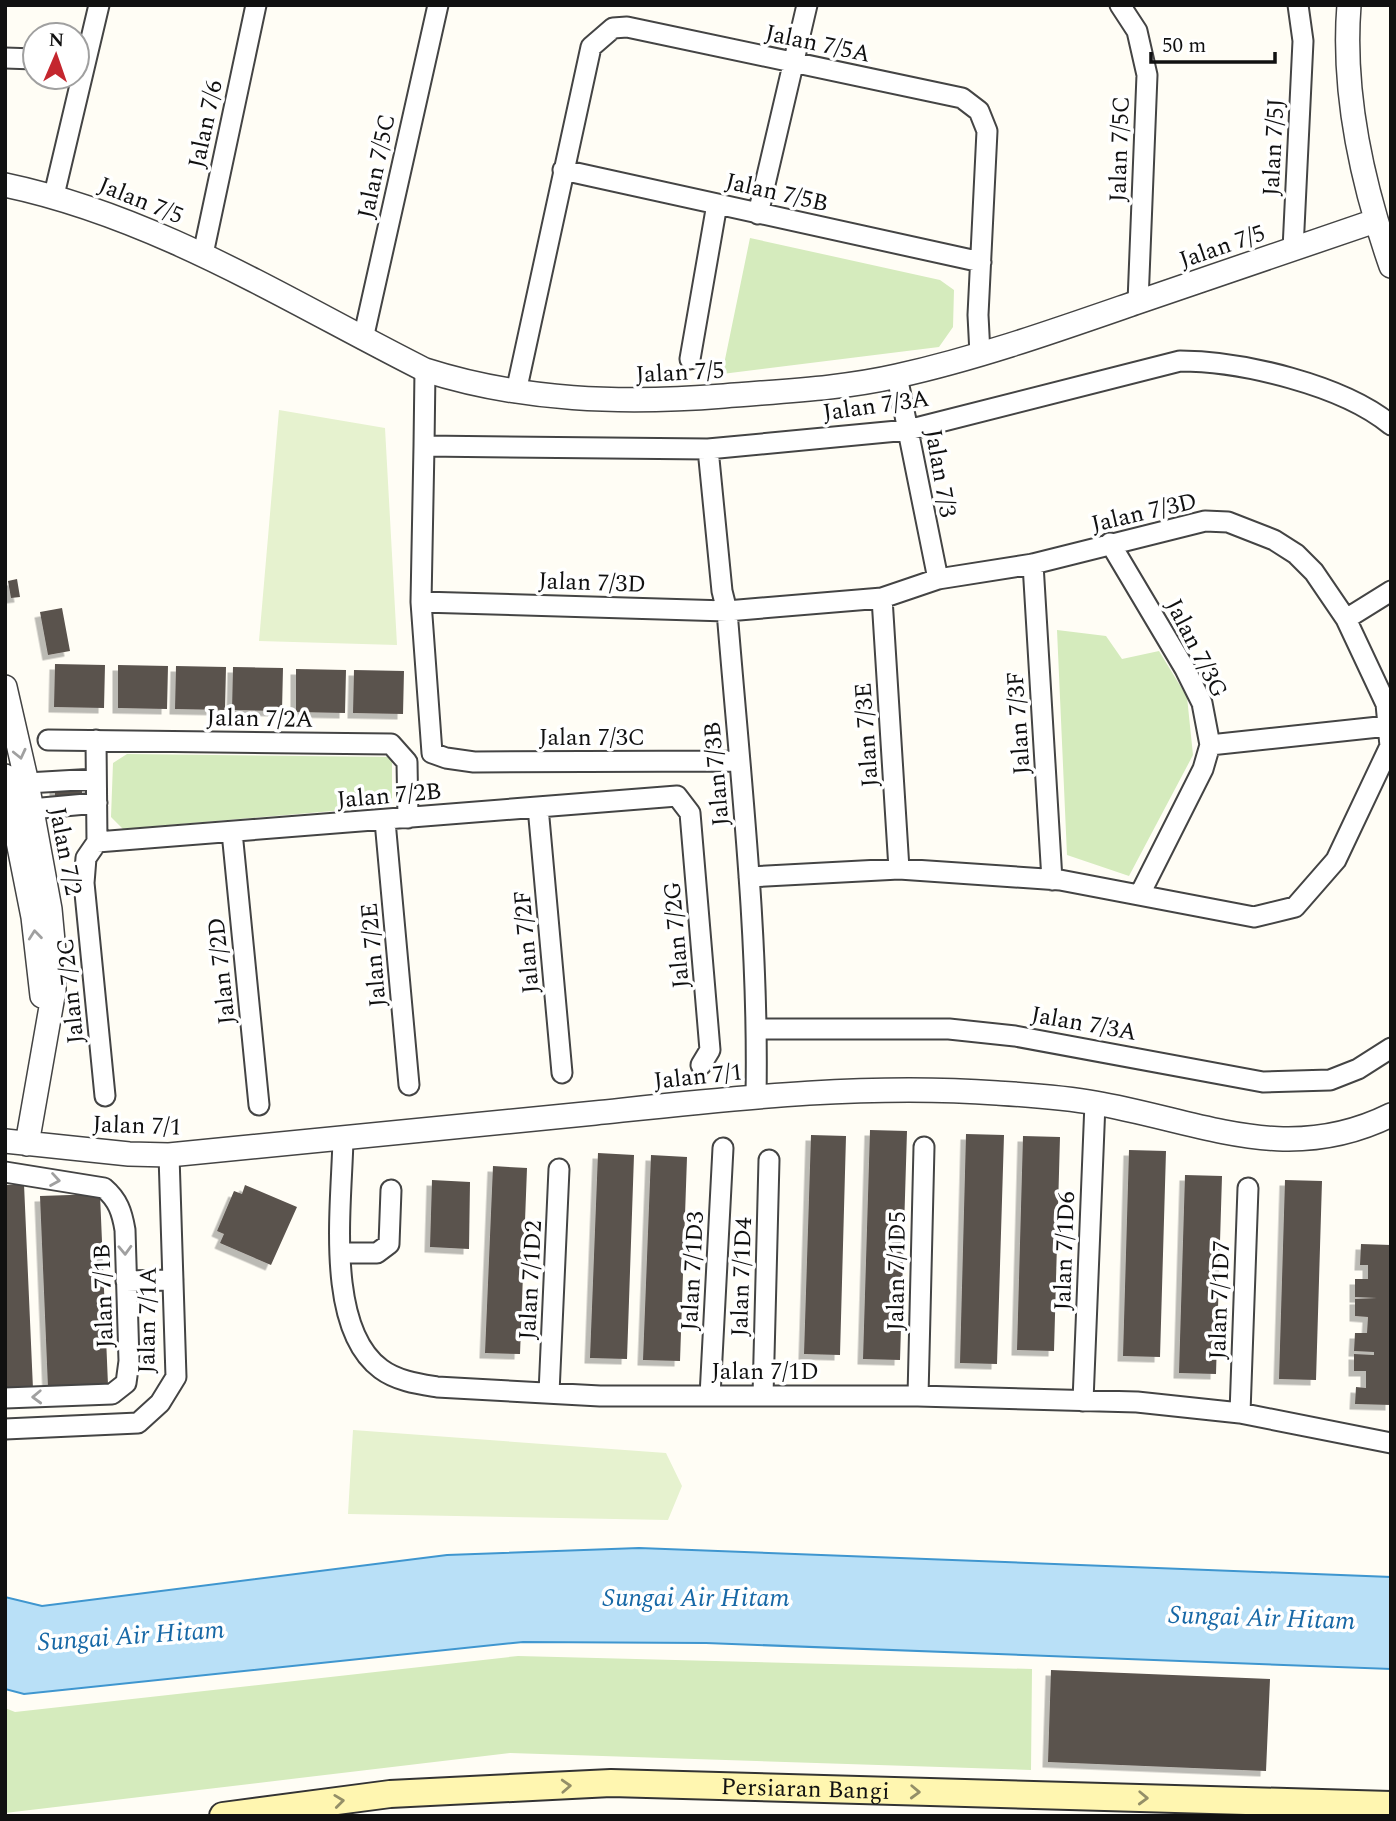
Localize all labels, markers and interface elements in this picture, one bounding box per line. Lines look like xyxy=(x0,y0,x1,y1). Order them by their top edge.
street label: Jalan 7/5A xyxy=(762,15,874,73)
north arrow xyxy=(21,21,91,91)
scale bar xyxy=(1151,21,1275,65)
text: N xyxy=(48,26,65,55)
text: 50 m xyxy=(1162,30,1206,62)
street label: Jalan 7/6 xyxy=(179,77,233,171)
street label: Jalan 7/5C xyxy=(1100,95,1140,203)
street label: Jalan 7/5J xyxy=(1253,97,1295,197)
street label: Jalan 7/5C xyxy=(348,110,406,222)
street label: Jalan 7/5B xyxy=(722,164,832,222)
street label: Jalan 7/5 xyxy=(93,168,189,234)
street label: Jalan 7/5 xyxy=(1174,215,1270,278)
street label: Jalan 7/5 xyxy=(635,353,725,393)
street label: Jalan 7/3A xyxy=(821,381,932,431)
street label: Jalan 7/3 xyxy=(915,426,965,520)
street label: Jalan 7/3D xyxy=(1088,483,1201,543)
street label: Jalan 7/3D xyxy=(538,563,646,603)
street label: Jalan 7/3G xyxy=(1156,592,1237,704)
street label: Jalan 7/3F xyxy=(997,670,1041,776)
street label: Jalan 7/3E xyxy=(845,681,889,788)
street label: Jalan 7/2A xyxy=(206,700,314,738)
street label: Jalan 7/3C xyxy=(539,720,645,756)
street label: Jalan 7/3B xyxy=(694,720,739,828)
one-way arrow xyxy=(12,748,26,760)
street label: Jalan 7/2B xyxy=(335,773,443,818)
street label: Jalan 7/2 xyxy=(39,804,91,898)
street label: Jalan 7/2G xyxy=(654,880,700,990)
street label: Jalan 7/2F xyxy=(505,889,549,995)
street label: Jalan 7/2E xyxy=(352,901,396,1009)
street label: Jalan 7/2D xyxy=(198,915,246,1026)
one-way arrow xyxy=(28,929,43,940)
street label: Jalan 7/2C xyxy=(48,936,94,1046)
street label: Jalan 7/3A xyxy=(1028,997,1140,1051)
street label: Jalan 7/1 xyxy=(652,1054,744,1100)
street label: Jalan 7/1 xyxy=(92,1106,182,1146)
one-way arrow xyxy=(49,1172,61,1187)
street label: Jalan 7/1D6 xyxy=(1045,1191,1085,1311)
street label: Jalan 7/1D3 xyxy=(672,1210,714,1332)
street label: Jalan 7/1D5 xyxy=(878,1211,916,1331)
street label: Jalan 7/1D4 xyxy=(722,1217,762,1337)
street label: Jalan 7/1D2 xyxy=(510,1219,552,1341)
street label: Jalan 7/1D7 xyxy=(1200,1240,1240,1360)
street label: Jalan 7/1B xyxy=(84,1243,124,1349)
one-way arrow xyxy=(118,1244,133,1255)
street label: Jalan 7/1A xyxy=(129,1266,167,1374)
street label: Jalan 7/1D xyxy=(711,1354,819,1390)
one-way arrow xyxy=(31,1390,42,1405)
water label: Sungai Air Hitam xyxy=(602,1578,790,1618)
water label: Sungai Air Hitam xyxy=(1168,1595,1356,1641)
water label: Sungai Air Hitam xyxy=(36,1610,226,1662)
street label: Persiaran Bangi xyxy=(720,1769,890,1810)
one-way arrow xyxy=(560,1778,571,1793)
one-way arrow xyxy=(910,1784,921,1799)
one-way arrow xyxy=(1138,1790,1149,1806)
one-way arrow xyxy=(333,1793,345,1808)

